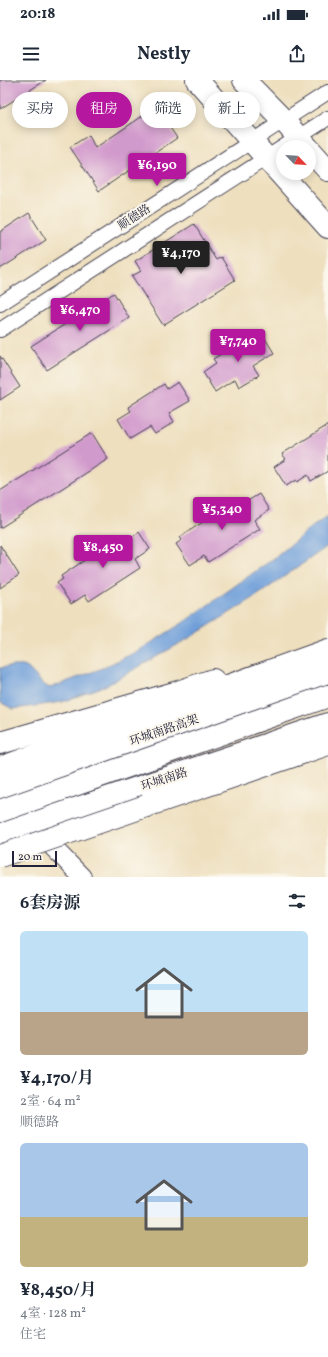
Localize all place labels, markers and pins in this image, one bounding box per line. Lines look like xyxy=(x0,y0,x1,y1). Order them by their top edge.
pin: ¥6,190 xyxy=(124,153,190,187)
pin: ¥4,170 xyxy=(148,241,214,275)
pin: ¥6,470 xyxy=(47,298,113,332)
pin: ¥7,740 xyxy=(205,329,271,363)
pin: ¥5,340 xyxy=(189,497,255,531)
pin: ¥8,450 xyxy=(70,535,136,569)

